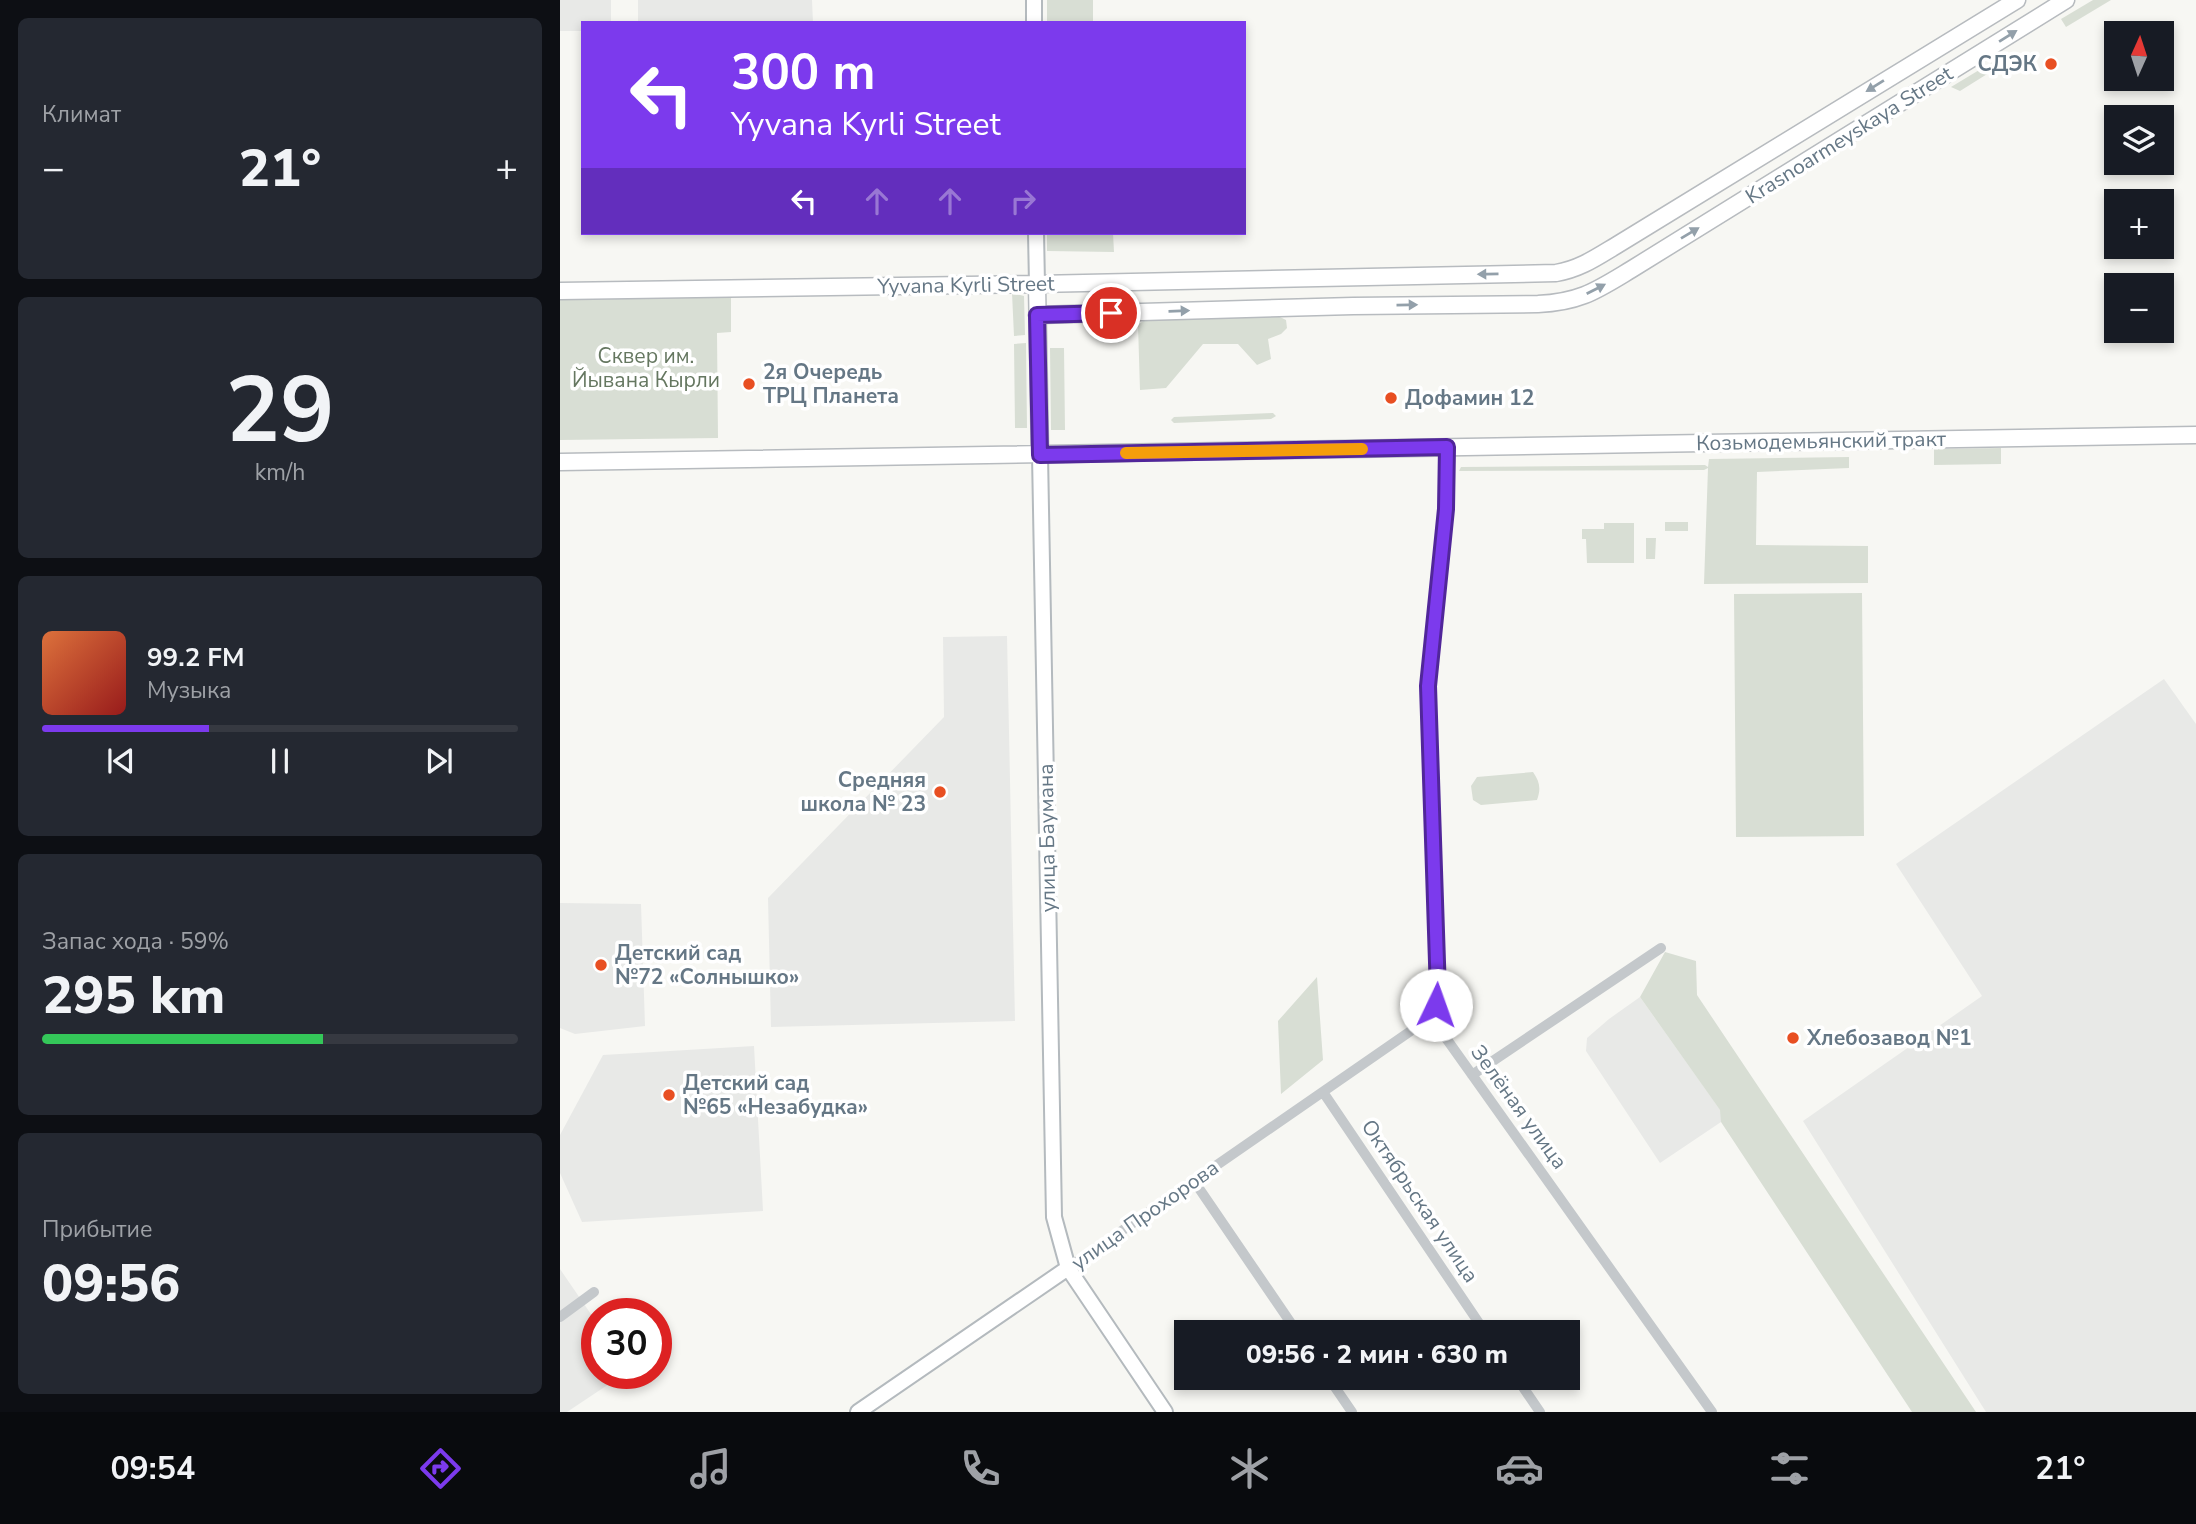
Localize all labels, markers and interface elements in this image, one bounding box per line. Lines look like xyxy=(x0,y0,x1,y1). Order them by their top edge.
north arrow xyxy=(2104,21,2174,91)
map controls xyxy=(2104,21,2174,343)
one-way arrow xyxy=(1998,29,2018,42)
text: 300 m xyxy=(731,39,875,106)
icon: left xyxy=(616,49,707,140)
place label: СДЭК xyxy=(1978,50,2038,78)
marker: СДЭК xyxy=(2043,56,2059,72)
street label: Krasnoarmeyskaya Street xyxy=(1740,59,1959,210)
one-way arrow xyxy=(1866,80,1885,93)
text: Климат xyxy=(42,99,121,130)
text: Yyvana Kyrli Street xyxy=(731,103,1001,146)
button: layers xyxy=(2104,105,2174,175)
text: 21° xyxy=(239,133,321,204)
text: − xyxy=(42,143,65,194)
text: + xyxy=(495,143,518,194)
icon: left xyxy=(785,182,823,220)
icon: ahead xyxy=(858,182,896,220)
icon: ahead xyxy=(931,182,969,220)
icon: right xyxy=(1004,182,1042,220)
button: + xyxy=(2104,189,2174,259)
one-way arrow xyxy=(1681,227,1700,240)
street label: Yyvana Kyrli Street xyxy=(876,269,1055,301)
one-way arrow xyxy=(1477,269,1499,280)
button: − xyxy=(2104,273,2174,343)
pin xyxy=(1081,283,1141,343)
one-way arrow xyxy=(1586,284,1606,295)
icon: arrive xyxy=(1092,294,1130,332)
one-way arrow xyxy=(1396,299,1418,311)
one-way arrow xyxy=(1168,305,1190,317)
park label: Сквер им. Йывана Кырли xyxy=(572,342,720,394)
text: 29 xyxy=(225,349,335,473)
place label: 2я Очередь ТРЦ Планета xyxy=(763,358,899,410)
marker: 2я Очередь ТРЦ Планета xyxy=(741,376,757,392)
place label: Дофамин 12 xyxy=(1405,384,1534,412)
marker: Дофамин 12 xyxy=(1383,390,1399,406)
street label: Козьмодемьянский тракт xyxy=(1696,425,1947,457)
text: km/h xyxy=(255,457,305,488)
text: 99.2 FM xyxy=(147,640,244,675)
text: Музыка xyxy=(147,675,231,706)
icon: previous xyxy=(102,742,140,780)
icon: pause xyxy=(261,742,299,780)
icon: next xyxy=(420,742,458,780)
street label: улица Баумана xyxy=(1032,763,1062,913)
place label: Средняя школа № 23 xyxy=(801,766,926,818)
marker: Средняя школа № 23 xyxy=(932,784,948,800)
text: Запас хода · 59% xyxy=(42,926,229,957)
place label: Детский сад №72 «Солнышко» xyxy=(615,939,799,991)
marker: Детский сад №72 «Солнышко» xyxy=(593,957,609,973)
text: 295 km xyxy=(42,960,225,1031)
position arrow xyxy=(1399,968,1473,1042)
place label: Хлебозавод №1 xyxy=(1806,1024,1972,1052)
marker: Хлебозавод №1 xyxy=(1785,1030,1801,1046)
street label: Зелёная улица xyxy=(1464,1039,1574,1175)
place label: Детский сад №65 «Незабудка» xyxy=(683,1069,868,1121)
marker: Детский сад №65 «Незабудка» xyxy=(661,1087,677,1103)
street label: Октябрьская улица xyxy=(1355,1114,1485,1288)
street label: улица Прохорова xyxy=(1066,1154,1224,1276)
text: Прибытие xyxy=(42,1214,152,1245)
text: 09:56 xyxy=(42,1248,180,1319)
speed limit sign: 30 xyxy=(581,1298,672,1389)
text: 09:56 · 2 мин · 630 m xyxy=(1246,1337,1508,1372)
icon: directions xyxy=(416,1444,465,1493)
icon: music xyxy=(686,1444,735,1493)
icon: phone xyxy=(956,1444,1005,1493)
icon: climate xyxy=(1225,1444,1274,1493)
icon: car xyxy=(1495,1444,1544,1493)
icon: filters xyxy=(1765,1444,1814,1493)
text: 09:54 xyxy=(110,1447,195,1490)
text: 21° xyxy=(2035,1447,2085,1490)

